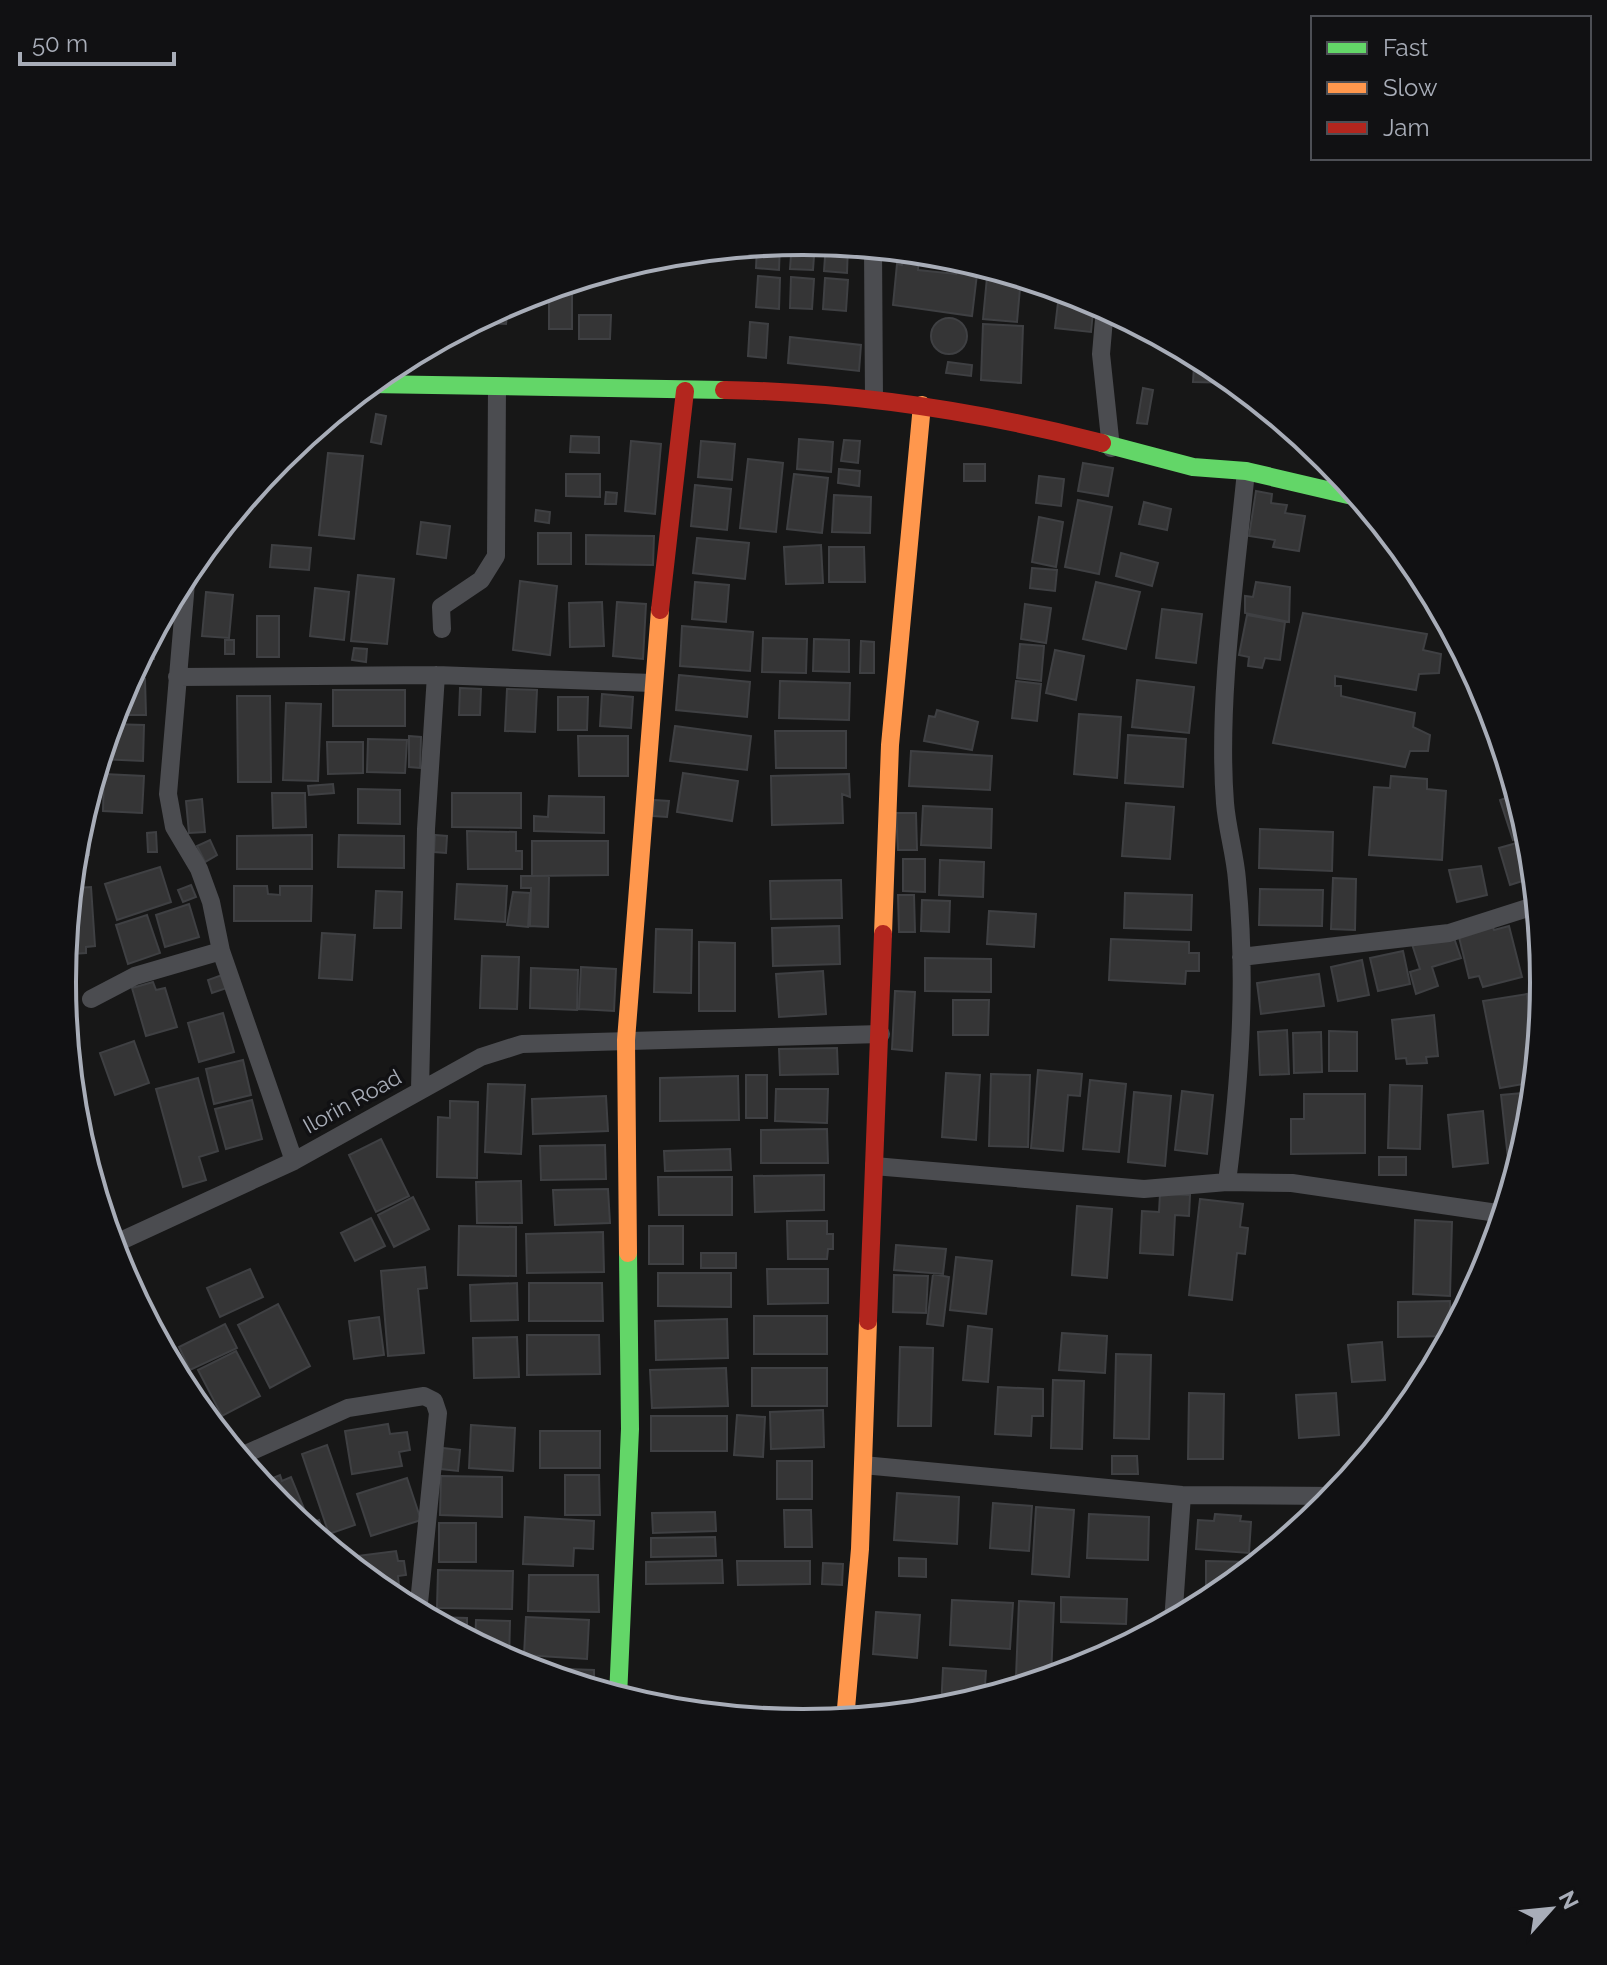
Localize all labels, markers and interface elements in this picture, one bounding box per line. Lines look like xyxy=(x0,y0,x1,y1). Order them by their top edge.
scale bar xyxy=(20,16,174,66)
legend xyxy=(1311,16,1591,160)
text: 50 m xyxy=(32,29,88,58)
text: Fast xyxy=(1383,33,1428,62)
text: Slow xyxy=(1383,73,1438,102)
text: Jam xyxy=(1383,113,1429,142)
street label: Ilorin Road xyxy=(298,1063,406,1139)
north arrow xyxy=(1511,1869,1591,1949)
text: N xyxy=(1553,1887,1584,1913)

